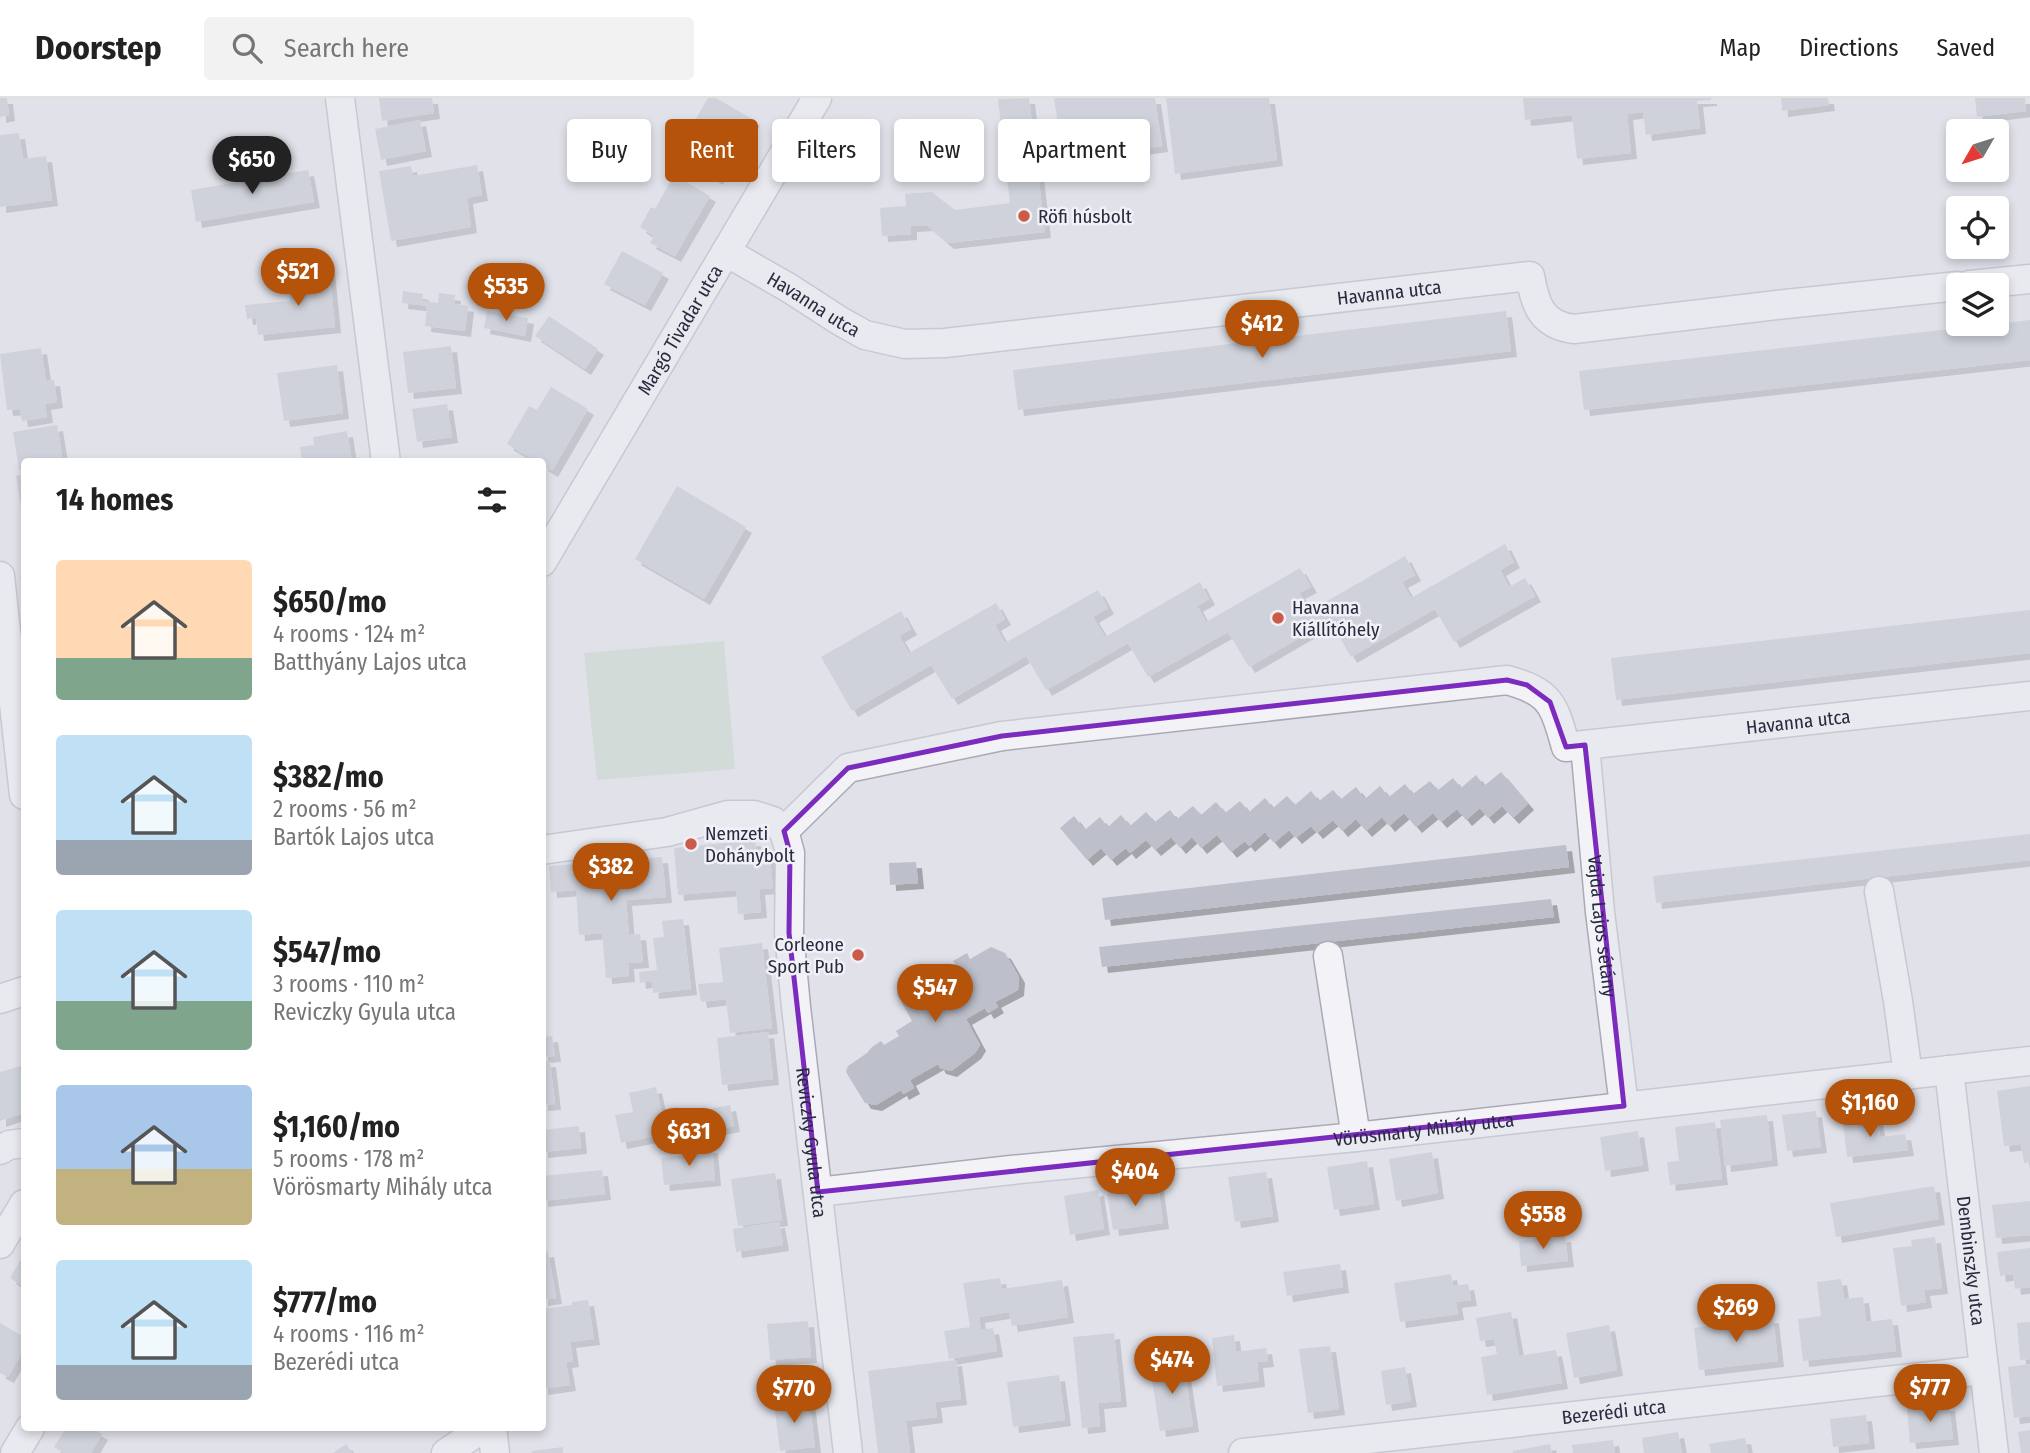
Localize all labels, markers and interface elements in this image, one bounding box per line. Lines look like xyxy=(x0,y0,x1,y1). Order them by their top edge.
search box xyxy=(204,17,694,80)
text: Doorstep xyxy=(35,28,162,68)
icon: search xyxy=(228,29,266,67)
text: Search here xyxy=(284,33,409,64)
text: Map xyxy=(1720,34,1761,62)
text: Directions xyxy=(1799,34,1898,62)
text: Saved xyxy=(1936,34,1995,62)
chip: Buy xyxy=(567,119,651,182)
chip: Rent xyxy=(665,119,758,182)
chip: Filters xyxy=(772,119,880,182)
chip: New xyxy=(894,119,984,182)
chip: Apartment xyxy=(998,119,1150,182)
north arrow xyxy=(1946,119,2009,182)
map controls xyxy=(1946,119,2009,336)
pin: $650 xyxy=(211,136,293,196)
text: $650 xyxy=(228,145,276,173)
button: locate xyxy=(1946,196,2009,259)
place label: Röfi húsbolt xyxy=(1038,205,1133,228)
marker: Röfi húsbolt xyxy=(1016,208,1032,224)
pin: $521 xyxy=(257,248,339,308)
text: $521 xyxy=(277,257,319,285)
street label: Margó Tivadar utca xyxy=(633,261,728,399)
pin: $535 xyxy=(465,264,547,323)
street label: Havanna utca xyxy=(763,267,864,342)
text: $535 xyxy=(484,272,528,300)
button: layers xyxy=(1946,273,2009,336)
street label: Havanna utca xyxy=(1336,275,1443,310)
pin: $412 xyxy=(1221,300,1303,360)
text: $412 xyxy=(1241,309,1283,337)
icon: filters xyxy=(473,481,511,519)
text: 14 homes xyxy=(56,482,173,518)
text: $650/mo xyxy=(273,584,387,620)
icon: home xyxy=(112,588,196,672)
place label: Havanna Kiállítóhely xyxy=(1292,596,1380,641)
marker: Havanna Kiállítóhely xyxy=(1270,610,1286,626)
text: 4 rooms · 124 m² xyxy=(273,620,425,648)
text: Batthyány Lajos utca xyxy=(273,648,467,676)
street label: Havanna utca xyxy=(1745,705,1852,739)
text: $382/mo xyxy=(273,759,384,795)
icon: home xyxy=(112,763,196,847)
text: 2 rooms · 56 m² xyxy=(273,795,417,823)
place label: Nemzeti Dohánybolt xyxy=(705,822,796,867)
text: Bartók Lajos utca xyxy=(273,823,435,851)
marker: Nemzeti Dohánybolt xyxy=(683,836,699,852)
pin: $382 xyxy=(570,844,652,903)
text: $382 xyxy=(588,852,634,880)
street label: Vajda Lajos sétány xyxy=(1583,854,1622,999)
place label: Corleone Sport Pub xyxy=(768,933,844,978)
text: $547/mo xyxy=(273,934,381,970)
icon: home xyxy=(112,938,196,1022)
marker: Corleone Sport Pub xyxy=(850,947,866,963)
pin: $547 xyxy=(894,964,976,1024)
text: 3 rooms · 110 m² xyxy=(273,970,424,998)
text: $547 xyxy=(913,973,957,1001)
text: Reviczky Gyula utca xyxy=(273,998,456,1026)
street label: Reviczky Gyula utca xyxy=(791,1066,831,1219)
pin: $1,160 xyxy=(1813,1080,1927,1139)
text: $1,160 xyxy=(1841,1088,1899,1116)
pin: $631 xyxy=(648,1108,730,1168)
street label: Vörösmarty Mihály utca xyxy=(1332,1108,1515,1151)
text: $1,160/mo xyxy=(273,1109,400,1145)
icon: home xyxy=(112,1113,196,1197)
text: $631 xyxy=(667,1117,711,1145)
text: 5 rooms · 178 m² xyxy=(273,1145,424,1173)
pin: $404 xyxy=(1094,1148,1176,1208)
text: $404 xyxy=(1111,1157,1159,1185)
text: Vörösmarty Mihály utca xyxy=(273,1173,493,1201)
pin: $558 xyxy=(1502,1192,1584,1251)
street label: Dembinszky utca xyxy=(1952,1195,1990,1327)
text: $558 xyxy=(1520,1200,1566,1228)
text: $777/mo xyxy=(273,1284,377,1320)
pin: $269 xyxy=(1695,1284,1777,1344)
icon: home xyxy=(112,1288,196,1372)
text: $269 xyxy=(1713,1293,1759,1321)
text: 4 rooms · 116 m² xyxy=(273,1320,425,1348)
pin: $474 xyxy=(1131,1336,1213,1396)
text: $474 xyxy=(1150,1345,1194,1373)
text: Bezerédi utca xyxy=(273,1348,399,1376)
pin: $777 xyxy=(1889,1364,1971,1424)
pin: $770 xyxy=(753,1366,835,1425)
text: $777 xyxy=(1910,1373,1950,1401)
text: $770 xyxy=(772,1374,816,1402)
street label: Bezerédi utca xyxy=(1561,1395,1667,1429)

